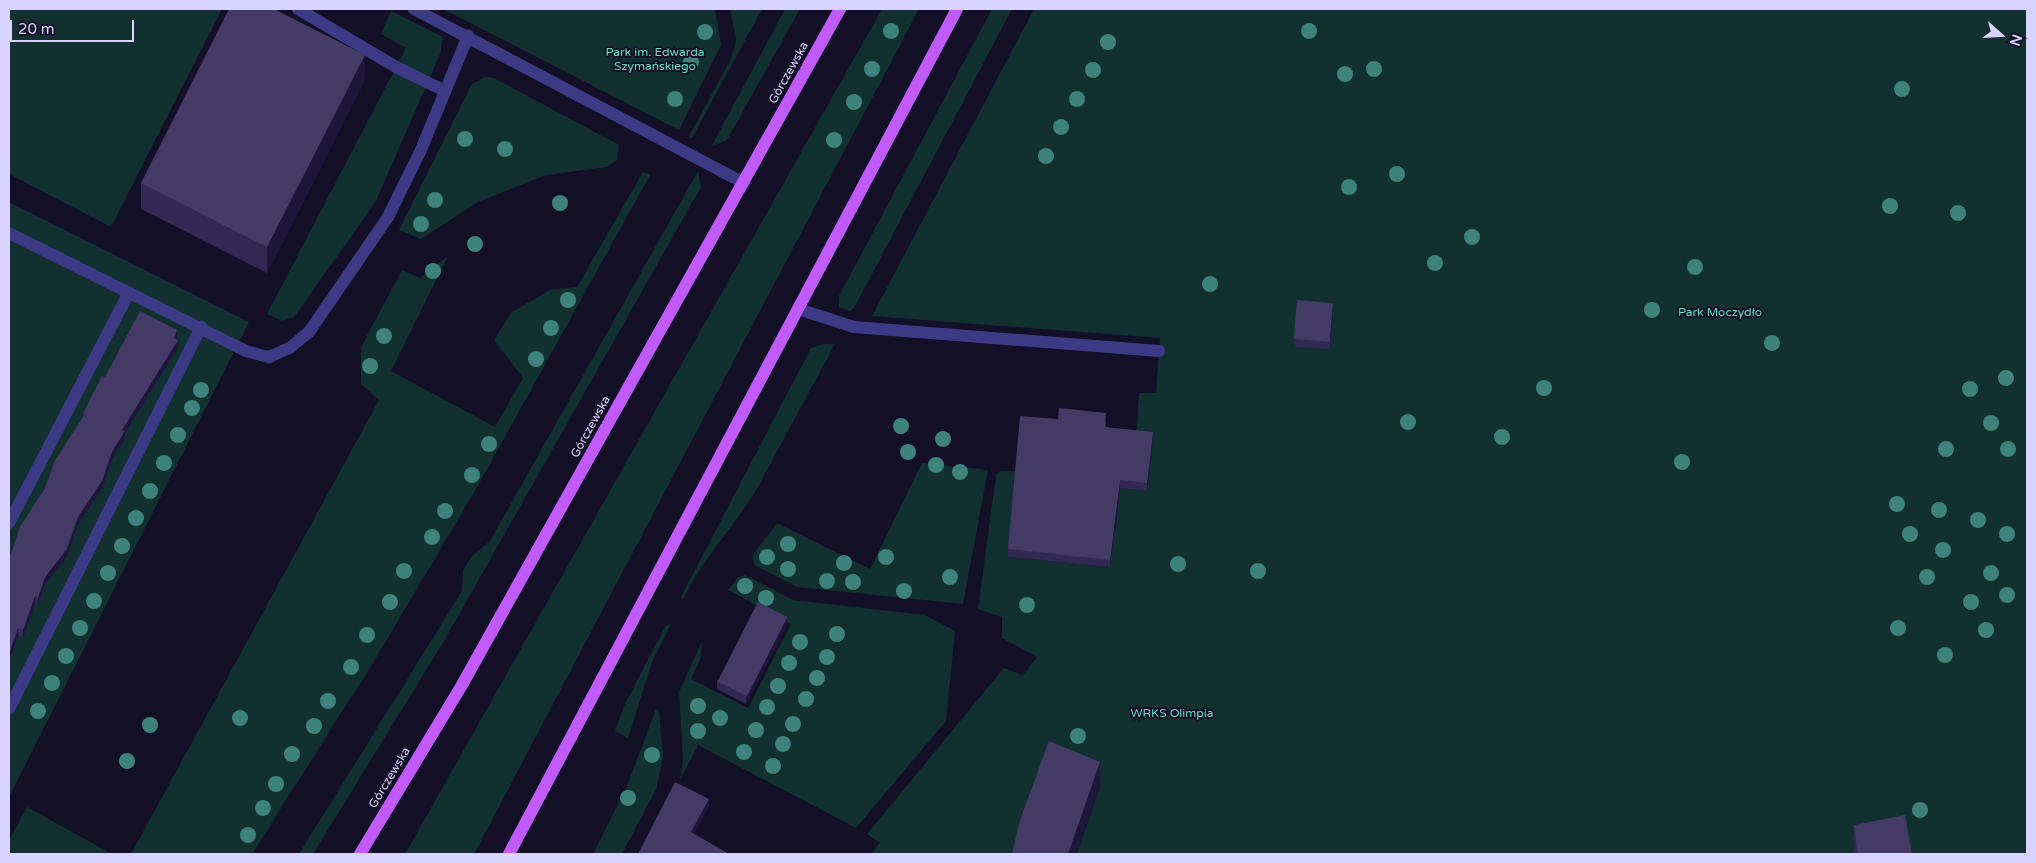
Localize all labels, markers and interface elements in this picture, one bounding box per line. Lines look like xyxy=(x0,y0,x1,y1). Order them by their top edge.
scale bar xyxy=(12,10,136,42)
north arrow xyxy=(1976,10,2026,60)
text: 20 m xyxy=(18,20,55,38)
text: N xyxy=(2006,32,2026,48)
street label: Górczewska xyxy=(766,40,812,106)
park label: Park im. Edwarda Szymańskiego xyxy=(606,46,704,74)
park label: Park Moczydło xyxy=(1678,306,1762,320)
street label: Górczewska xyxy=(568,394,614,460)
park label: WRKS Olimpia xyxy=(1130,707,1214,721)
street label: Górczewska xyxy=(366,745,414,811)

